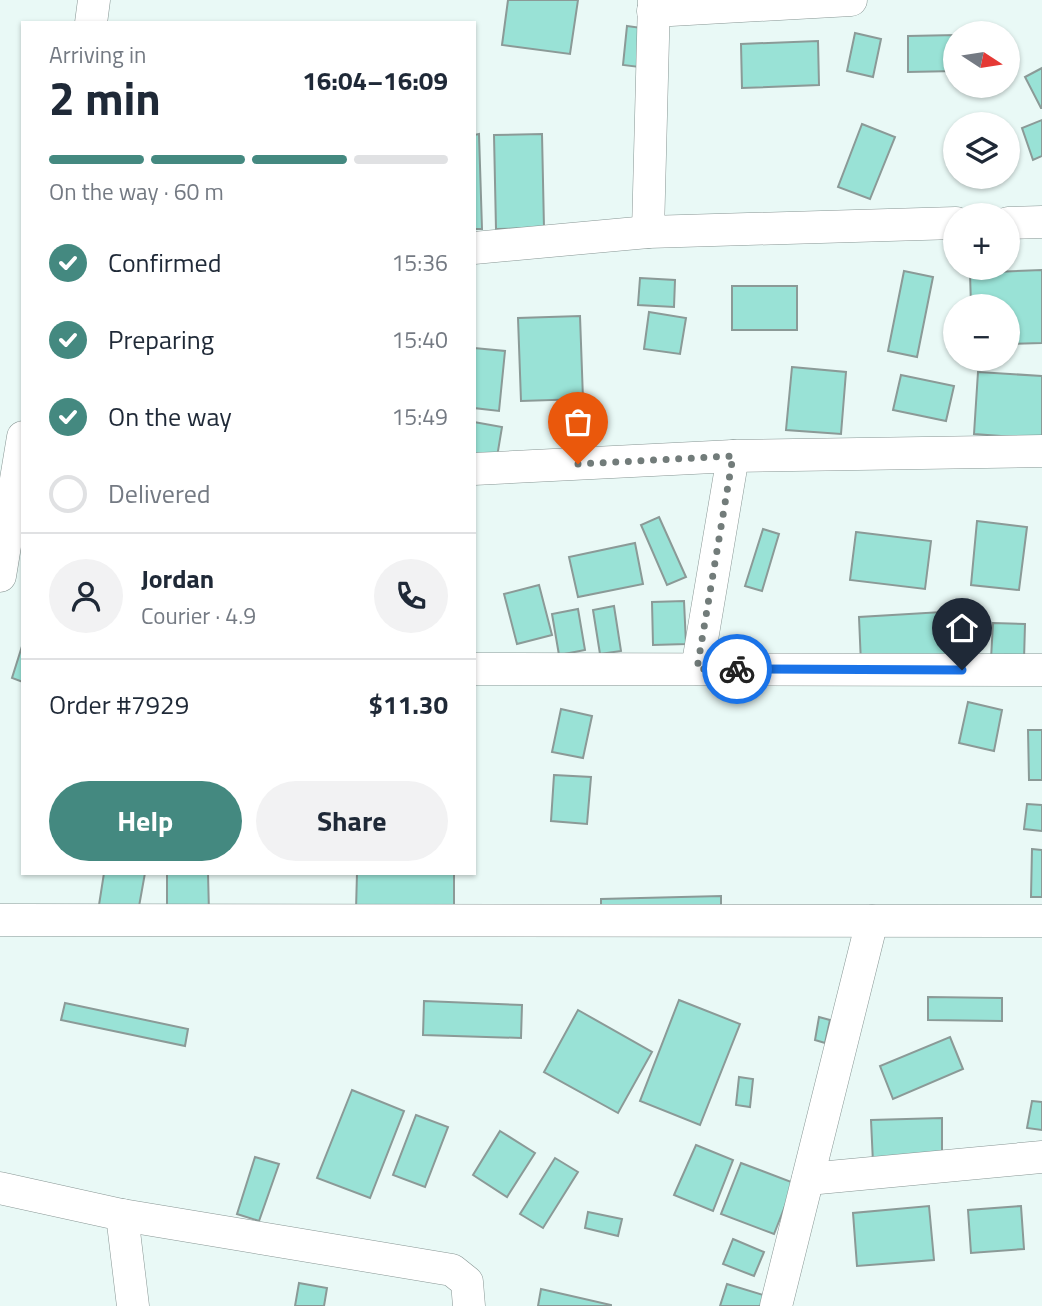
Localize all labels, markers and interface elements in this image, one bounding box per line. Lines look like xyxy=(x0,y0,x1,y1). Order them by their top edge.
north arrow xyxy=(943,21,1020,98)
map controls xyxy=(943,21,1020,371)
text: Arriving in xyxy=(49,37,146,72)
text: 16:04–16:09 xyxy=(302,61,448,100)
text: 2 min xyxy=(49,63,161,133)
button: layers xyxy=(943,112,1020,189)
text: On the way · 60 m xyxy=(49,174,224,209)
button: + xyxy=(943,203,1020,280)
text: Confirmed xyxy=(108,243,222,282)
icon: check xyxy=(49,244,87,282)
text: 15:36 xyxy=(391,245,448,280)
button: − xyxy=(943,294,1020,371)
text: Preparing xyxy=(108,320,214,359)
icon: check xyxy=(49,321,87,359)
text: 15:40 xyxy=(391,322,448,357)
pin xyxy=(548,392,608,464)
text: On the way xyxy=(108,397,232,436)
icon: check xyxy=(49,398,87,436)
text: 15:49 xyxy=(391,399,448,434)
icon: bag xyxy=(559,403,597,441)
text: Delivered xyxy=(108,474,211,513)
button: person xyxy=(49,559,123,633)
text: Jordan xyxy=(141,559,214,598)
button: phone xyxy=(374,559,448,633)
text: Courier · 4.9 xyxy=(141,598,256,633)
pin xyxy=(932,598,992,670)
icon: home xyxy=(943,609,981,647)
courier xyxy=(702,634,772,704)
icon: bike xyxy=(718,650,756,688)
text: Order #7929 xyxy=(49,685,189,724)
text: $11.30 xyxy=(369,685,448,724)
button: Help xyxy=(49,781,242,861)
button: Share xyxy=(256,781,448,861)

